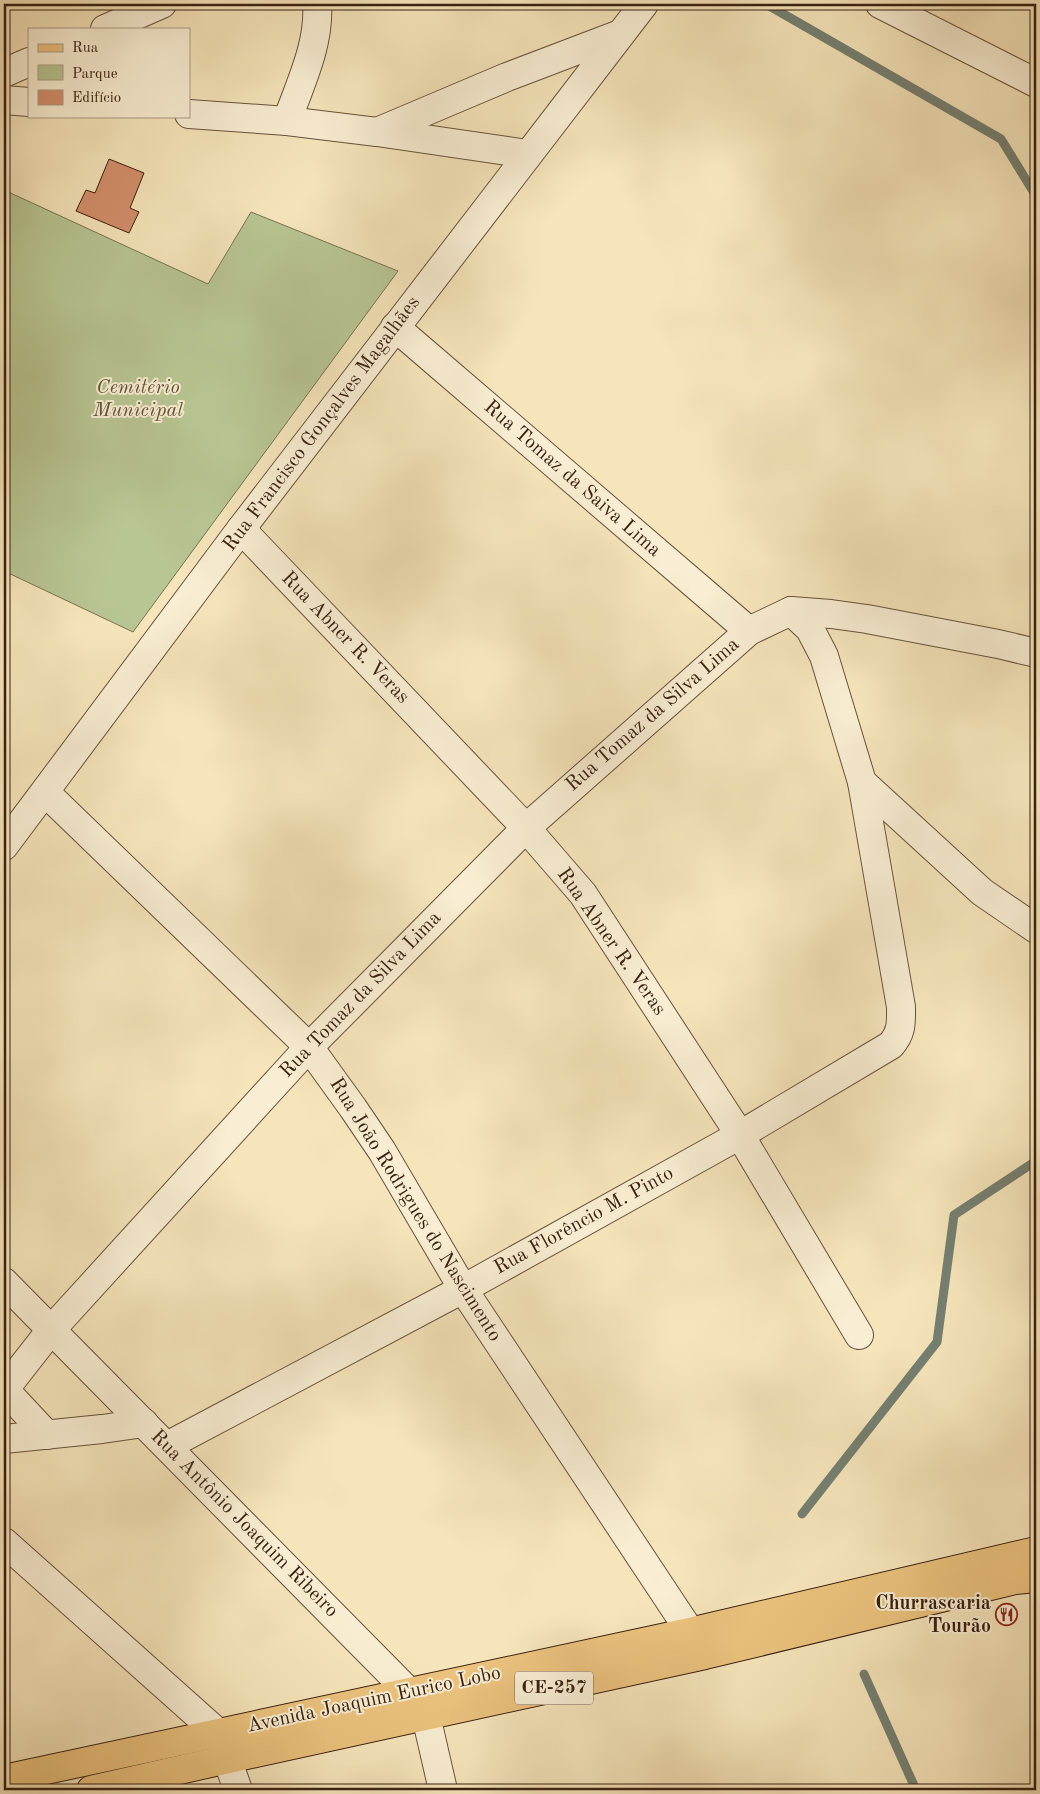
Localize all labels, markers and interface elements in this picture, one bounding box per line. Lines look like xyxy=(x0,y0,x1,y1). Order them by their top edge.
legend xyxy=(28,28,190,118)
text: Rua xyxy=(72,41,99,56)
text: Parque xyxy=(72,67,118,82)
text: Edifício xyxy=(72,91,121,106)
street label: Rua Francisco Gonçalves Magalhães xyxy=(220,293,424,555)
park label: Cemitério Municipal xyxy=(92,378,183,421)
street label: Rua Tomaz da Saiva Lima xyxy=(480,397,664,561)
street label: Rua Abner R. Veras xyxy=(277,568,413,708)
street label: Rua Tomaz da Silva Lima xyxy=(562,634,744,796)
street label: Rua Abner R. Veras xyxy=(553,865,669,1019)
street label: Rua Tomaz da Silva Lima xyxy=(276,908,446,1082)
street label: Rua João Rodrigues do Nascimento xyxy=(325,1075,505,1345)
street label: Rua Florêncio M. Pinto xyxy=(491,1163,677,1279)
street label: Rua Antônio Joaquim Ribeiro xyxy=(146,1426,342,1622)
place label: Churrascaria Tourão xyxy=(875,1594,991,1637)
restaurant icon: Churrascaria Tourão xyxy=(995,1603,1019,1627)
street label: Avenida Joaquim Eurico Lobo xyxy=(245,1663,503,1737)
road number: CE-257 xyxy=(515,1672,593,1705)

